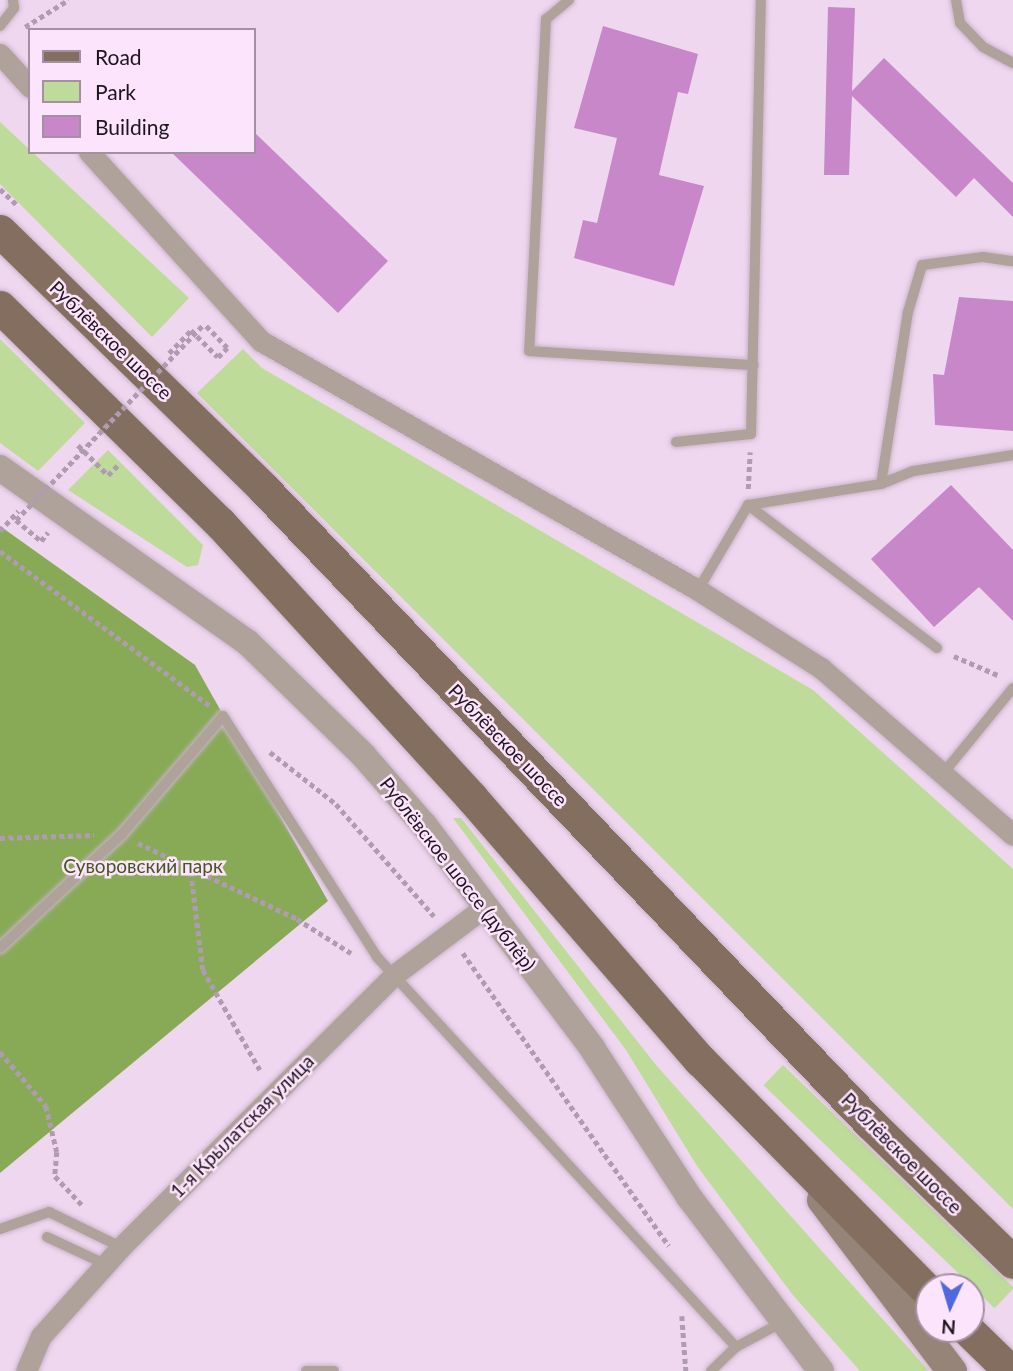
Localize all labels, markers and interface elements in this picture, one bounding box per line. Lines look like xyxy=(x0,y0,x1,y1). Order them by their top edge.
legend xyxy=(28,28,256,154)
text: Road xyxy=(95,44,142,69)
text: Park xyxy=(95,79,136,104)
text: Building xyxy=(95,114,170,139)
street label: Рублёвское шоссе xyxy=(45,276,177,404)
street label: Рублёвское шоссе xyxy=(444,679,572,811)
street label: Рублёвское шоссе (дублёр) xyxy=(375,773,541,975)
park label: Суворовский парк xyxy=(63,855,223,877)
street label: 1-я Крылатская улица xyxy=(166,1050,318,1202)
street label: Рублёвское шоссе xyxy=(837,1088,967,1218)
north arrow xyxy=(915,1273,985,1343)
text: N xyxy=(941,1315,957,1339)

